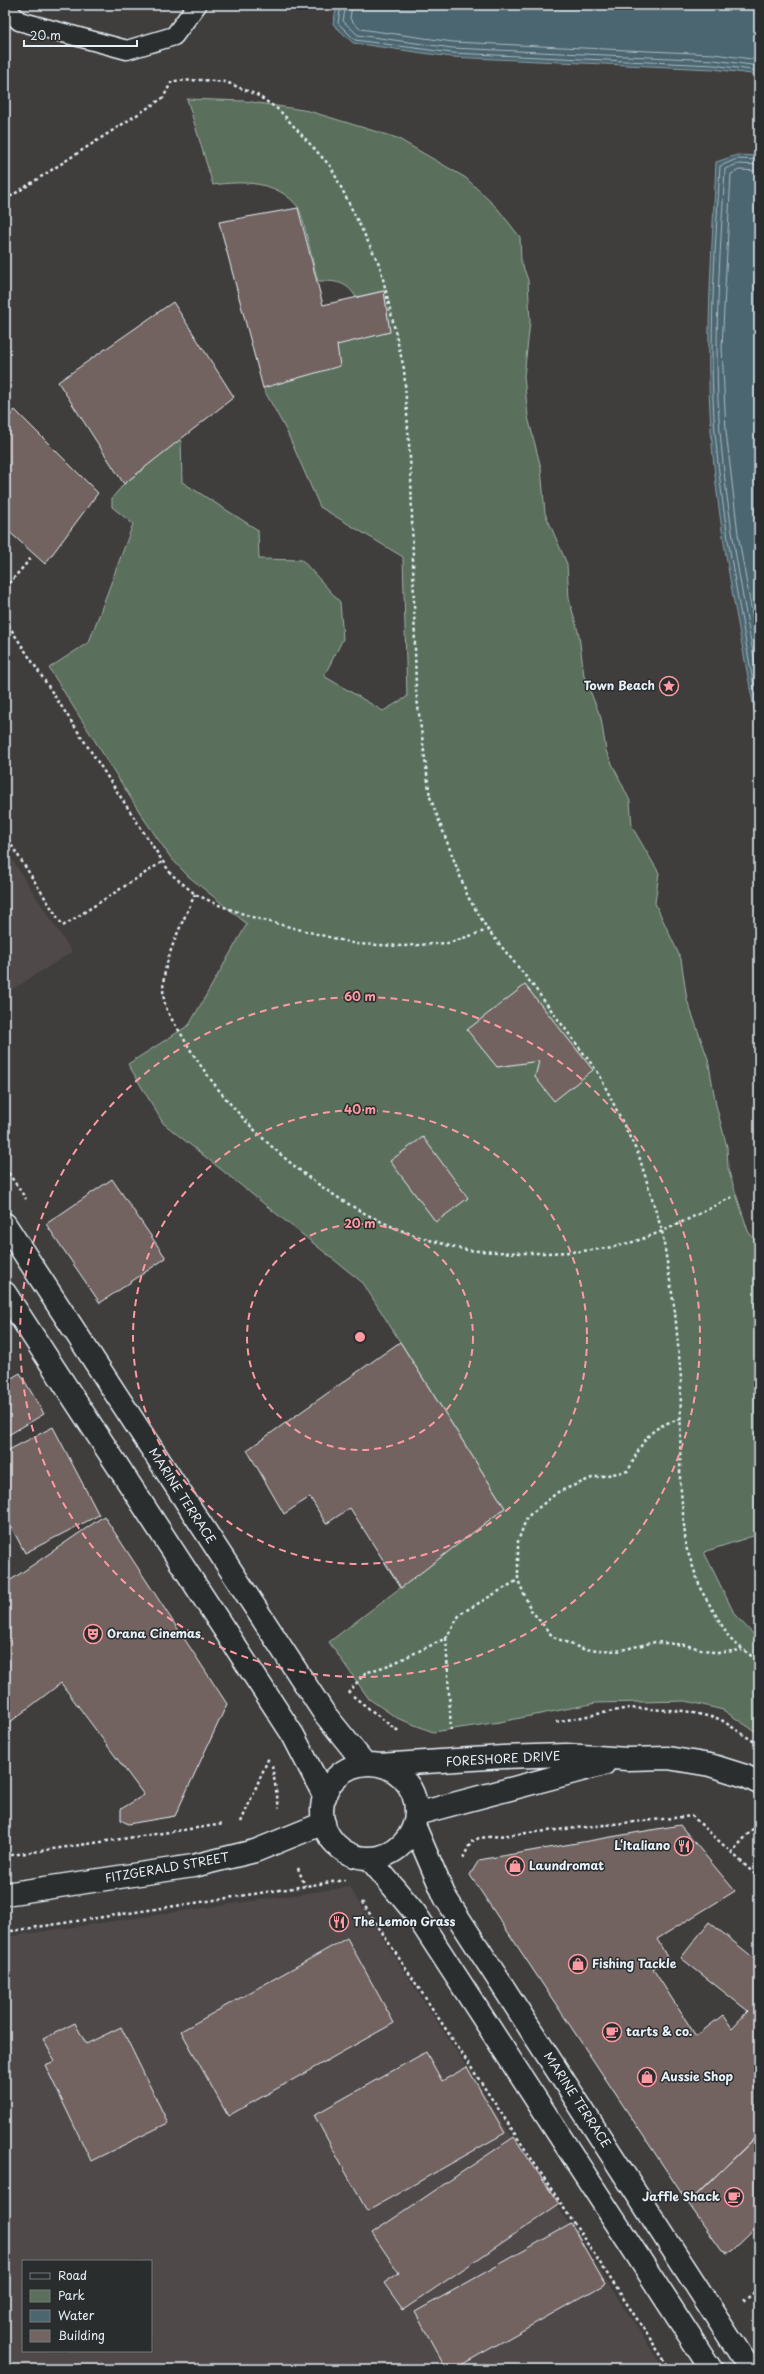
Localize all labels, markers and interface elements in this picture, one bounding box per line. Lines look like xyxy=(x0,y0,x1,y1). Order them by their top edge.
scale bar xyxy=(24,22,137,48)
text: 20 m xyxy=(30,26,61,44)
place icon: Town Beach xyxy=(658,675,680,697)
place label: Town Beach xyxy=(584,676,655,694)
text: 60 m xyxy=(344,987,376,1005)
text: 40 m xyxy=(344,1100,376,1118)
text: 20 m xyxy=(344,1214,376,1232)
centre of rings xyxy=(353,1330,367,1344)
street label: MARINE TERRACE xyxy=(145,1444,221,1547)
theatre icon: Orana Cinemas xyxy=(82,1623,104,1645)
place label: Orana Cinemas xyxy=(107,1624,201,1642)
street label: FORESHORE DRIVE xyxy=(445,1746,561,1770)
restaurant icon: L‘Italiano xyxy=(673,1835,695,1857)
place label: L‘Italiano xyxy=(614,1836,670,1854)
street label: FITZGERALD STREET xyxy=(103,1847,231,1887)
shop icon: Laundromat xyxy=(504,1855,526,1877)
place label: Laundromat xyxy=(529,1856,604,1874)
restaurant icon: The Lemon Grass xyxy=(328,1911,350,1933)
place label: The Lemon Grass xyxy=(353,1912,455,1930)
shop icon: Fishing Tackle xyxy=(567,1953,589,1975)
place label: Fishing Tackle xyxy=(592,1954,677,1972)
cafe icon: tarts & co. xyxy=(601,2021,623,2043)
place label: tarts & co. xyxy=(626,2022,692,2040)
street label: MARINE TERRACE xyxy=(540,2048,616,2151)
shop icon: Aussie Shop xyxy=(636,2066,658,2088)
place label: Aussie Shop xyxy=(660,2067,734,2085)
cafe icon: Jaffle Shack xyxy=(723,2186,745,2208)
place label: Jaffle Shack xyxy=(642,2187,720,2205)
legend xyxy=(22,2260,152,2352)
text: Road xyxy=(58,2266,87,2284)
text: Park xyxy=(58,2286,85,2304)
text: Water xyxy=(58,2306,95,2324)
text: Building xyxy=(58,2326,105,2344)

